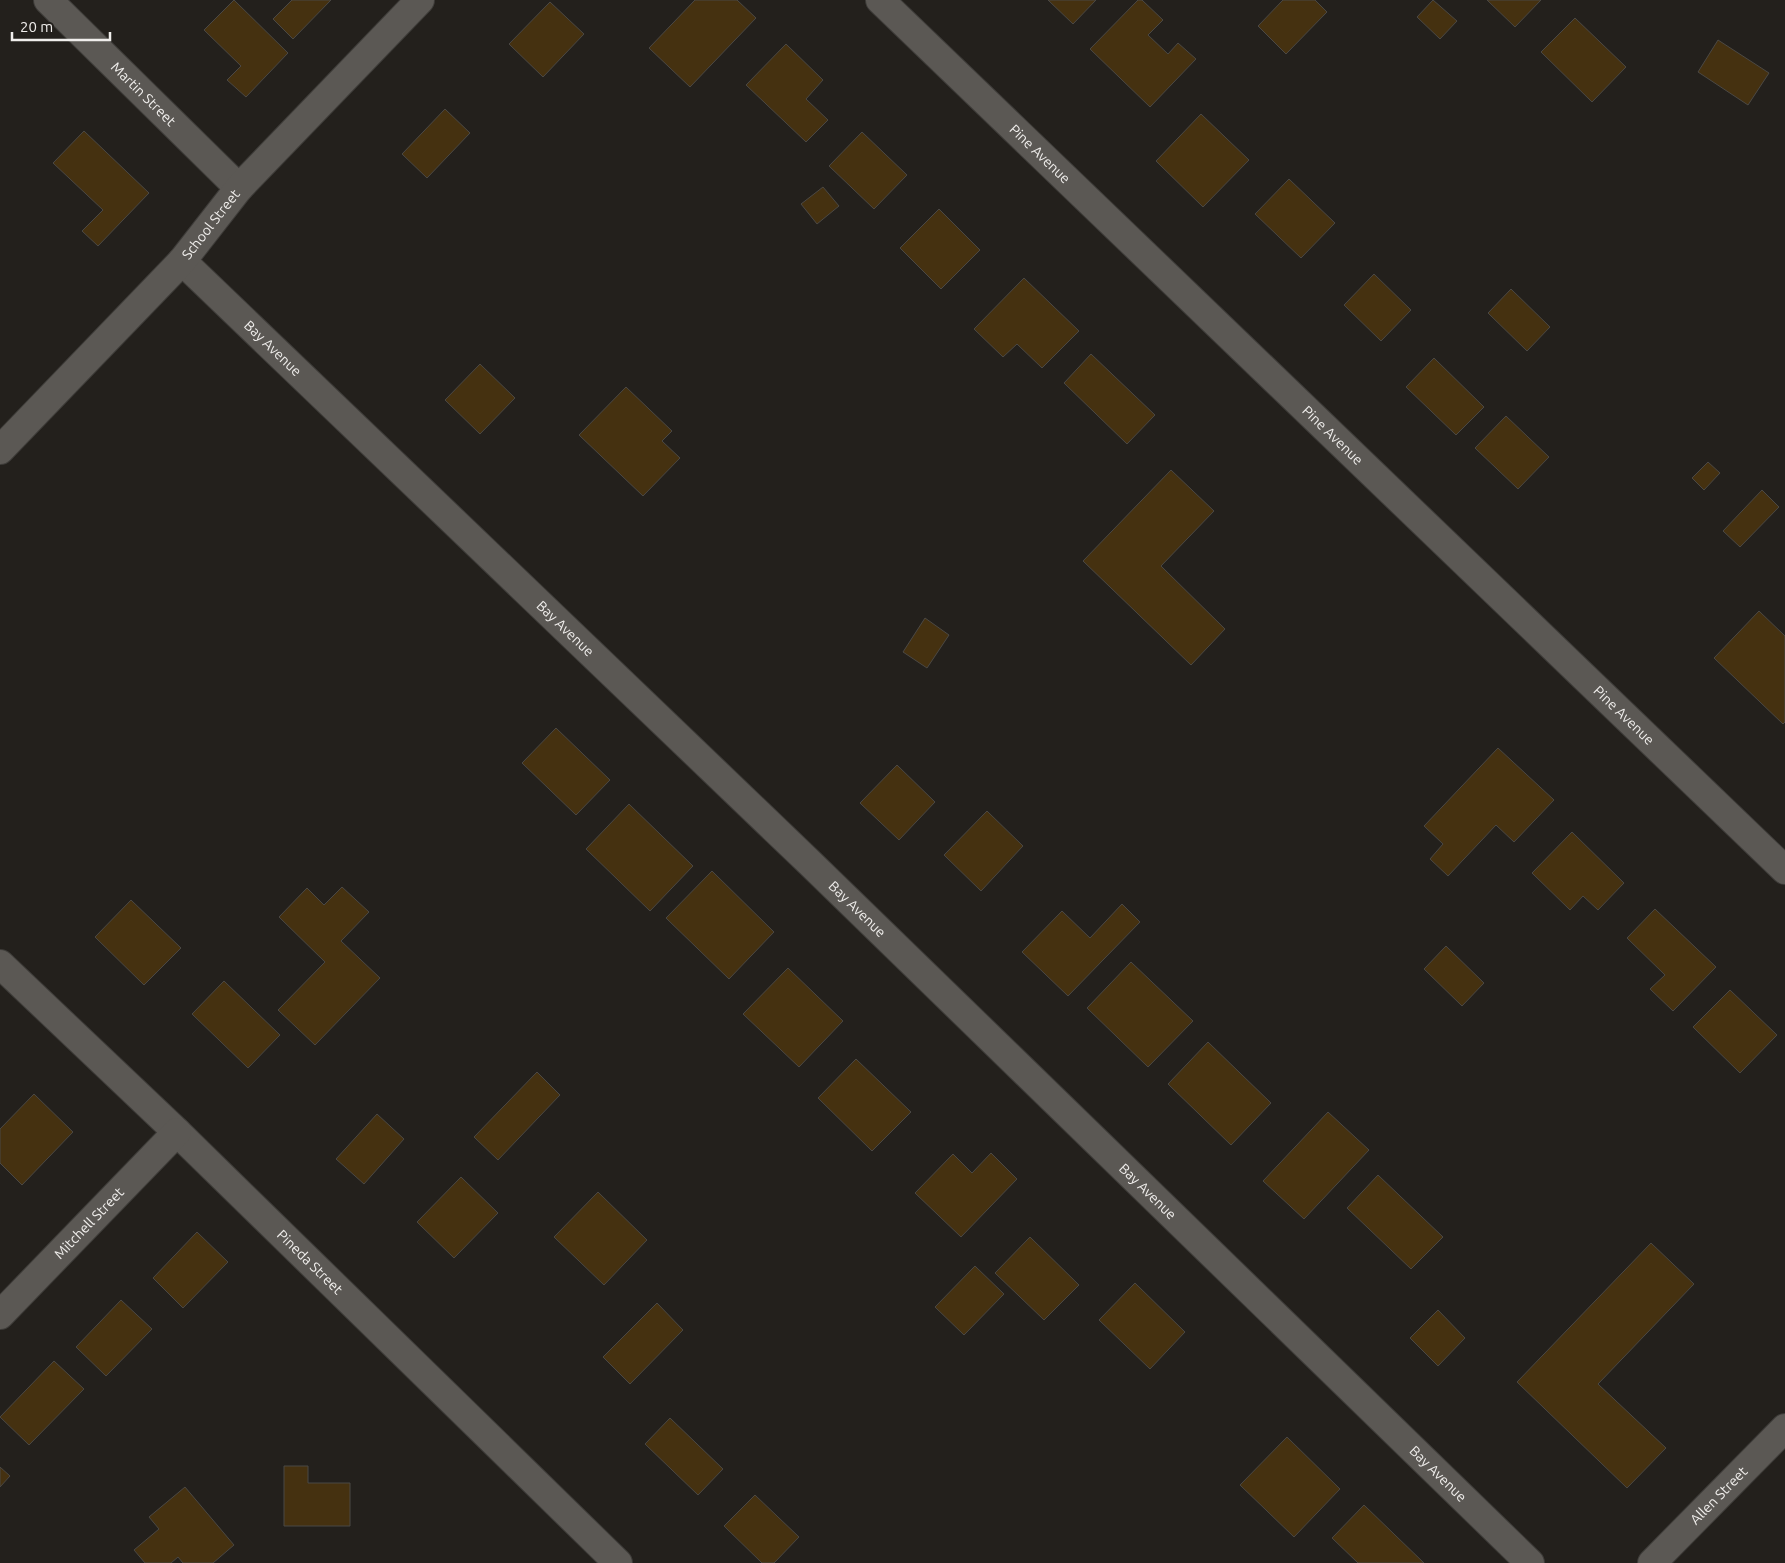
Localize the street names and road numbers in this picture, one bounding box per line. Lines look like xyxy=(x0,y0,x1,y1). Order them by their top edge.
street label: Martin Street xyxy=(108,59,179,129)
street label: Pine Avenue xyxy=(1006,121,1074,187)
street label: School Street xyxy=(178,186,243,262)
street label: Bay Avenue xyxy=(241,317,305,379)
street label: Pine Avenue xyxy=(1299,402,1366,468)
street label: Bay Avenue xyxy=(533,597,597,660)
street label: Pine Avenue xyxy=(1590,682,1658,748)
street label: Bay Avenue xyxy=(826,878,889,940)
street label: Bay Avenue xyxy=(1116,1160,1180,1223)
street label: Mitchell Street xyxy=(51,1184,127,1262)
street label: Pineda Street xyxy=(274,1226,346,1298)
street label: Bay Avenue xyxy=(1406,1442,1470,1505)
street label: Allen Street xyxy=(1687,1463,1751,1527)

